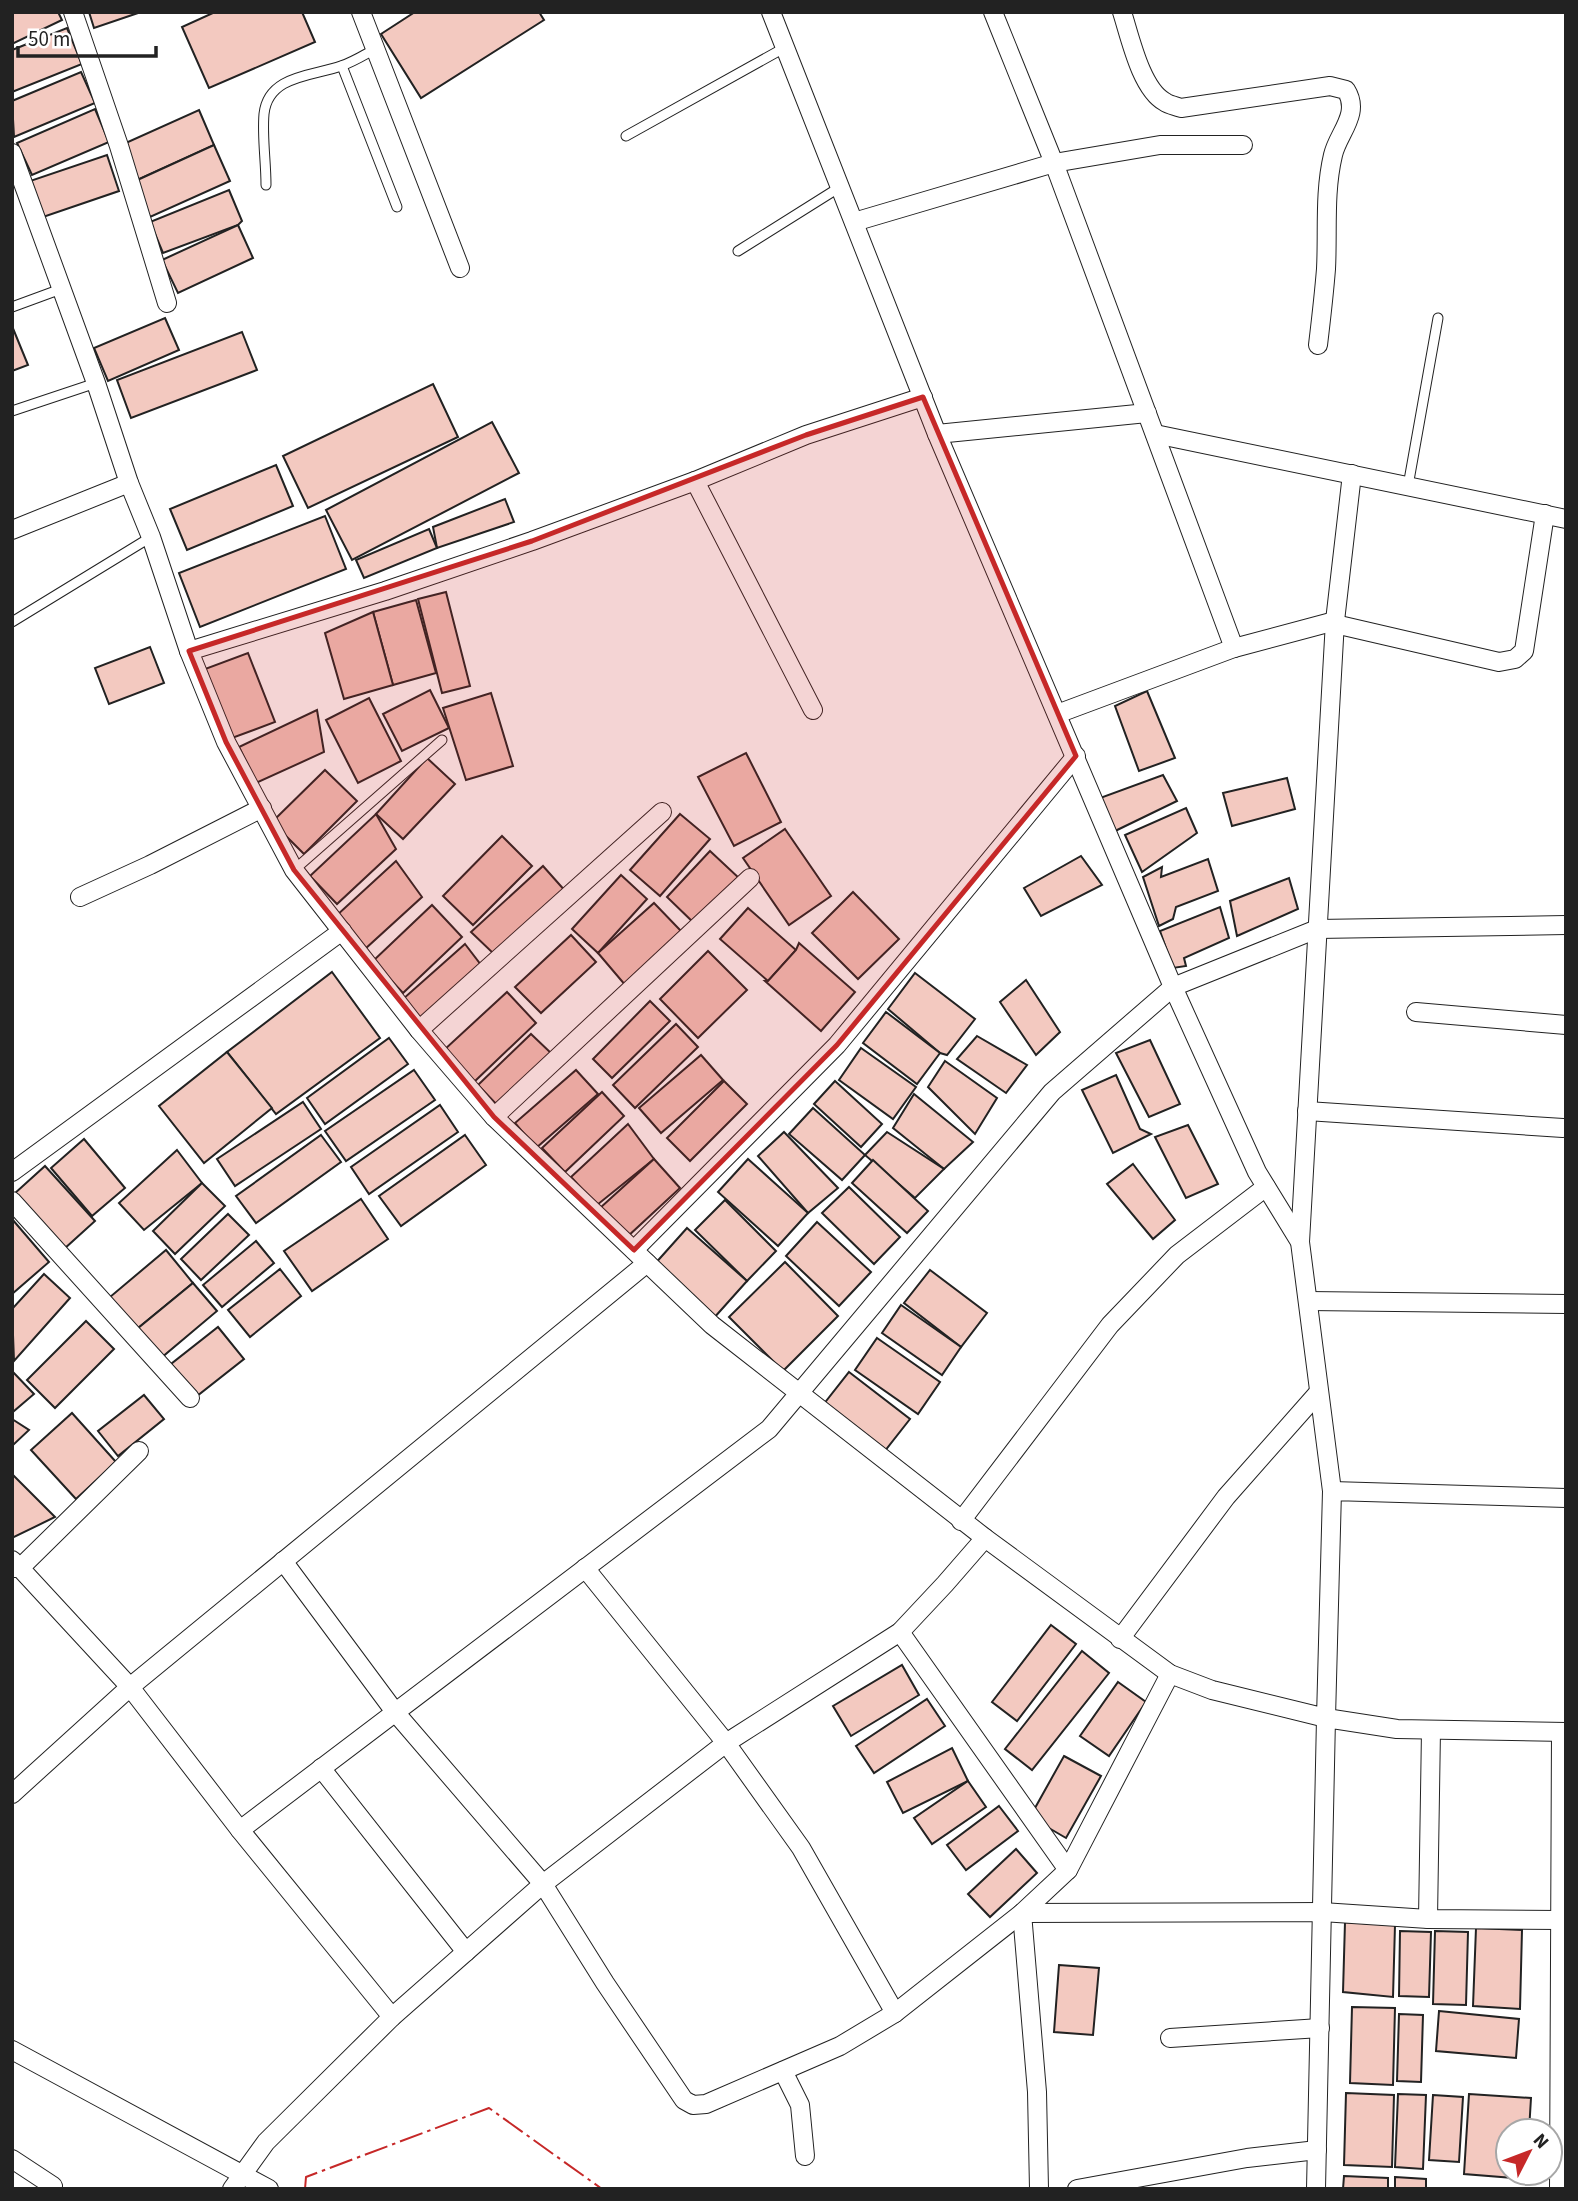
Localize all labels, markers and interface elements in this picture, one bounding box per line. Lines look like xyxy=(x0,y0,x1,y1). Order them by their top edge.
scale bar xyxy=(18,14,156,58)
text: 50 m xyxy=(28,24,70,54)
north arrow xyxy=(1494,2117,1564,2187)
text: N xyxy=(1526,2128,1555,2155)

